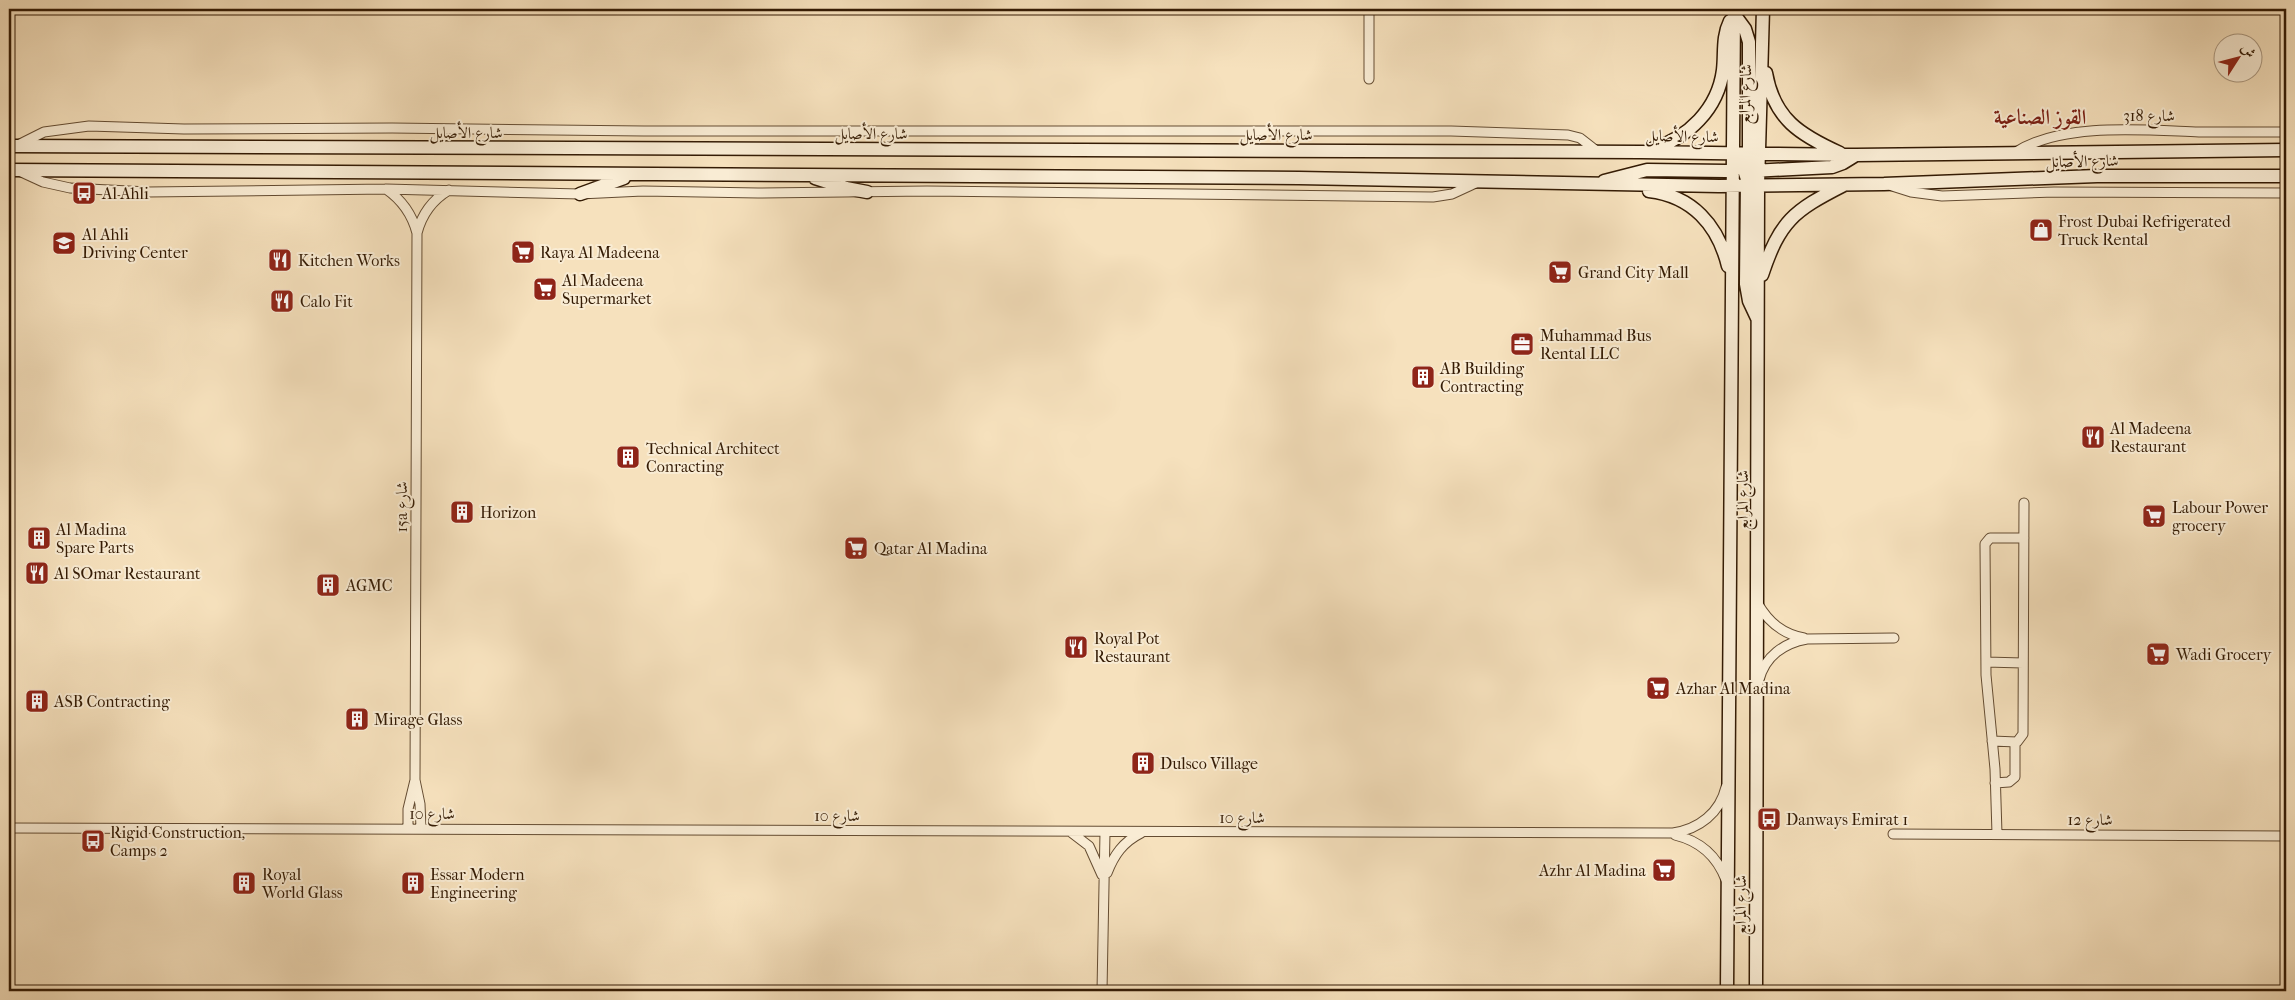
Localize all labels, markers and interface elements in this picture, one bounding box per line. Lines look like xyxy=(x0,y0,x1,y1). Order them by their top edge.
north arrow xyxy=(2212,32,2262,82)
text: ش xyxy=(2237,40,2259,61)
street label: شارع المرابع xyxy=(1734,64,1762,125)
district label: القوز الصناعية xyxy=(1994,105,2086,130)
street label: شارع 318 xyxy=(2123,106,2175,129)
street label: شارع الأصايل xyxy=(429,121,503,146)
street label: شارع الأصايل xyxy=(834,122,908,147)
street label: شارع الأصايل xyxy=(1239,123,1313,148)
street label: شارع الأصايل xyxy=(1645,124,1719,150)
street label: شارع الأصايل xyxy=(2045,149,2119,175)
bus stop icon: Al Ahli xyxy=(71,180,97,206)
place label: Al Ahli xyxy=(101,184,149,203)
place label: Frost Dubai Refrigerated Truck Rental xyxy=(2058,212,2231,249)
shop icon: Frost Dubai Refrigerated Truck Rental xyxy=(2028,217,2054,243)
place label: Al Ahli Driving Center xyxy=(81,225,188,262)
school or university icon: Al Ahli Driving Center xyxy=(51,230,77,256)
supermarket icon: Raya Al Madeena xyxy=(510,239,536,265)
place label: Raya Al Madeena xyxy=(540,243,660,262)
restaurant icon: Kitchen Works xyxy=(267,247,293,273)
place label: Kitchen Works xyxy=(298,251,400,270)
supermarket icon: Grand City Mall xyxy=(1547,259,1573,285)
place label: Grand City Mall xyxy=(1578,263,1689,282)
place label: Al Madeena Supermarket xyxy=(561,271,652,308)
supermarket icon: Al Madeena Supermarket xyxy=(532,276,558,302)
restaurant icon: Calo Fit xyxy=(269,288,295,314)
place label: Calo Fit xyxy=(300,292,353,311)
place label: Muhammad Bus Rental LLC xyxy=(1540,326,1652,363)
office icon: Muhammad Bus Rental LLC xyxy=(1509,331,1535,357)
place label: AB Building Contracting xyxy=(1439,359,1524,396)
building icon: AB Building Contracting xyxy=(1410,364,1436,390)
place label: Al Madeena Restaurant xyxy=(2109,419,2192,456)
restaurant icon: Al Madeena Restaurant xyxy=(2080,424,2106,450)
place label: Technical Architect Conracting xyxy=(646,439,780,476)
building icon: Technical Architect Conracting xyxy=(615,444,641,470)
street label: شارع المرابع xyxy=(1733,470,1758,530)
street label: 15a شارع xyxy=(392,481,415,533)
place label: Labour Power grocery xyxy=(2172,498,2268,535)
building icon: Horizon xyxy=(449,499,475,525)
place label: Horizon xyxy=(480,503,537,522)
supermarket icon: Labour Power grocery xyxy=(2141,503,2167,529)
place label: Al Madina Spare Parts xyxy=(55,520,134,557)
building icon: Al Madina Spare Parts xyxy=(26,525,52,551)
supermarket icon: Qatar Al Madina xyxy=(843,535,869,561)
place label: Qatar Al Madina xyxy=(874,539,988,558)
restaurant icon: Al SOmar Restaurant xyxy=(24,560,50,586)
place label: Al SOmar Restaurant xyxy=(53,564,201,583)
building icon: AGMC xyxy=(315,572,341,598)
place label: AGMC xyxy=(345,576,393,595)
place label: Royal Pot Restaurant xyxy=(1094,629,1171,666)
restaurant icon: Royal Pot Restaurant xyxy=(1063,634,1089,660)
supermarket icon: Wadi Grocery xyxy=(2145,641,2171,667)
place label: Wadi Grocery xyxy=(2175,645,2272,664)
supermarket icon: Azhar Al Madina xyxy=(1645,675,1671,701)
place label: Azhar Al Madina xyxy=(1675,679,1791,698)
building icon: ASB Contracting xyxy=(24,688,50,714)
place label: ASB Contracting xyxy=(53,692,170,711)
building icon: Mirage Glass xyxy=(344,706,370,732)
place label: Mirage Glass xyxy=(374,710,463,729)
building icon: Dulsco Village xyxy=(1130,750,1156,776)
place label: Dulsco Village xyxy=(1160,754,1258,773)
street label: شارع 10 xyxy=(409,804,455,827)
street label: شارع 10 xyxy=(814,806,860,829)
bus stop icon: Danways Emirat 1 xyxy=(1756,806,1782,832)
street label: شارع 10 xyxy=(1219,808,1265,831)
place label: Danways Emirat 1 xyxy=(1786,810,1908,829)
street label: شارع 12 xyxy=(2067,810,2113,833)
place label: Rigid Construction, Camps 2 xyxy=(110,823,245,860)
bus stop icon: Rigid Construction, Camps 2 xyxy=(80,828,106,854)
supermarket icon: Azhr Al Madina xyxy=(1651,857,1677,883)
place label: Azhr Al Madina xyxy=(1538,861,1647,880)
place label: Royal World Glass xyxy=(261,865,343,902)
place label: Essar Modern Engineering xyxy=(430,865,525,902)
building icon: Royal World Glass xyxy=(231,870,257,896)
building icon: Essar Modern Engineering xyxy=(400,870,426,896)
street label: شارع المرابع xyxy=(1731,875,1756,935)

